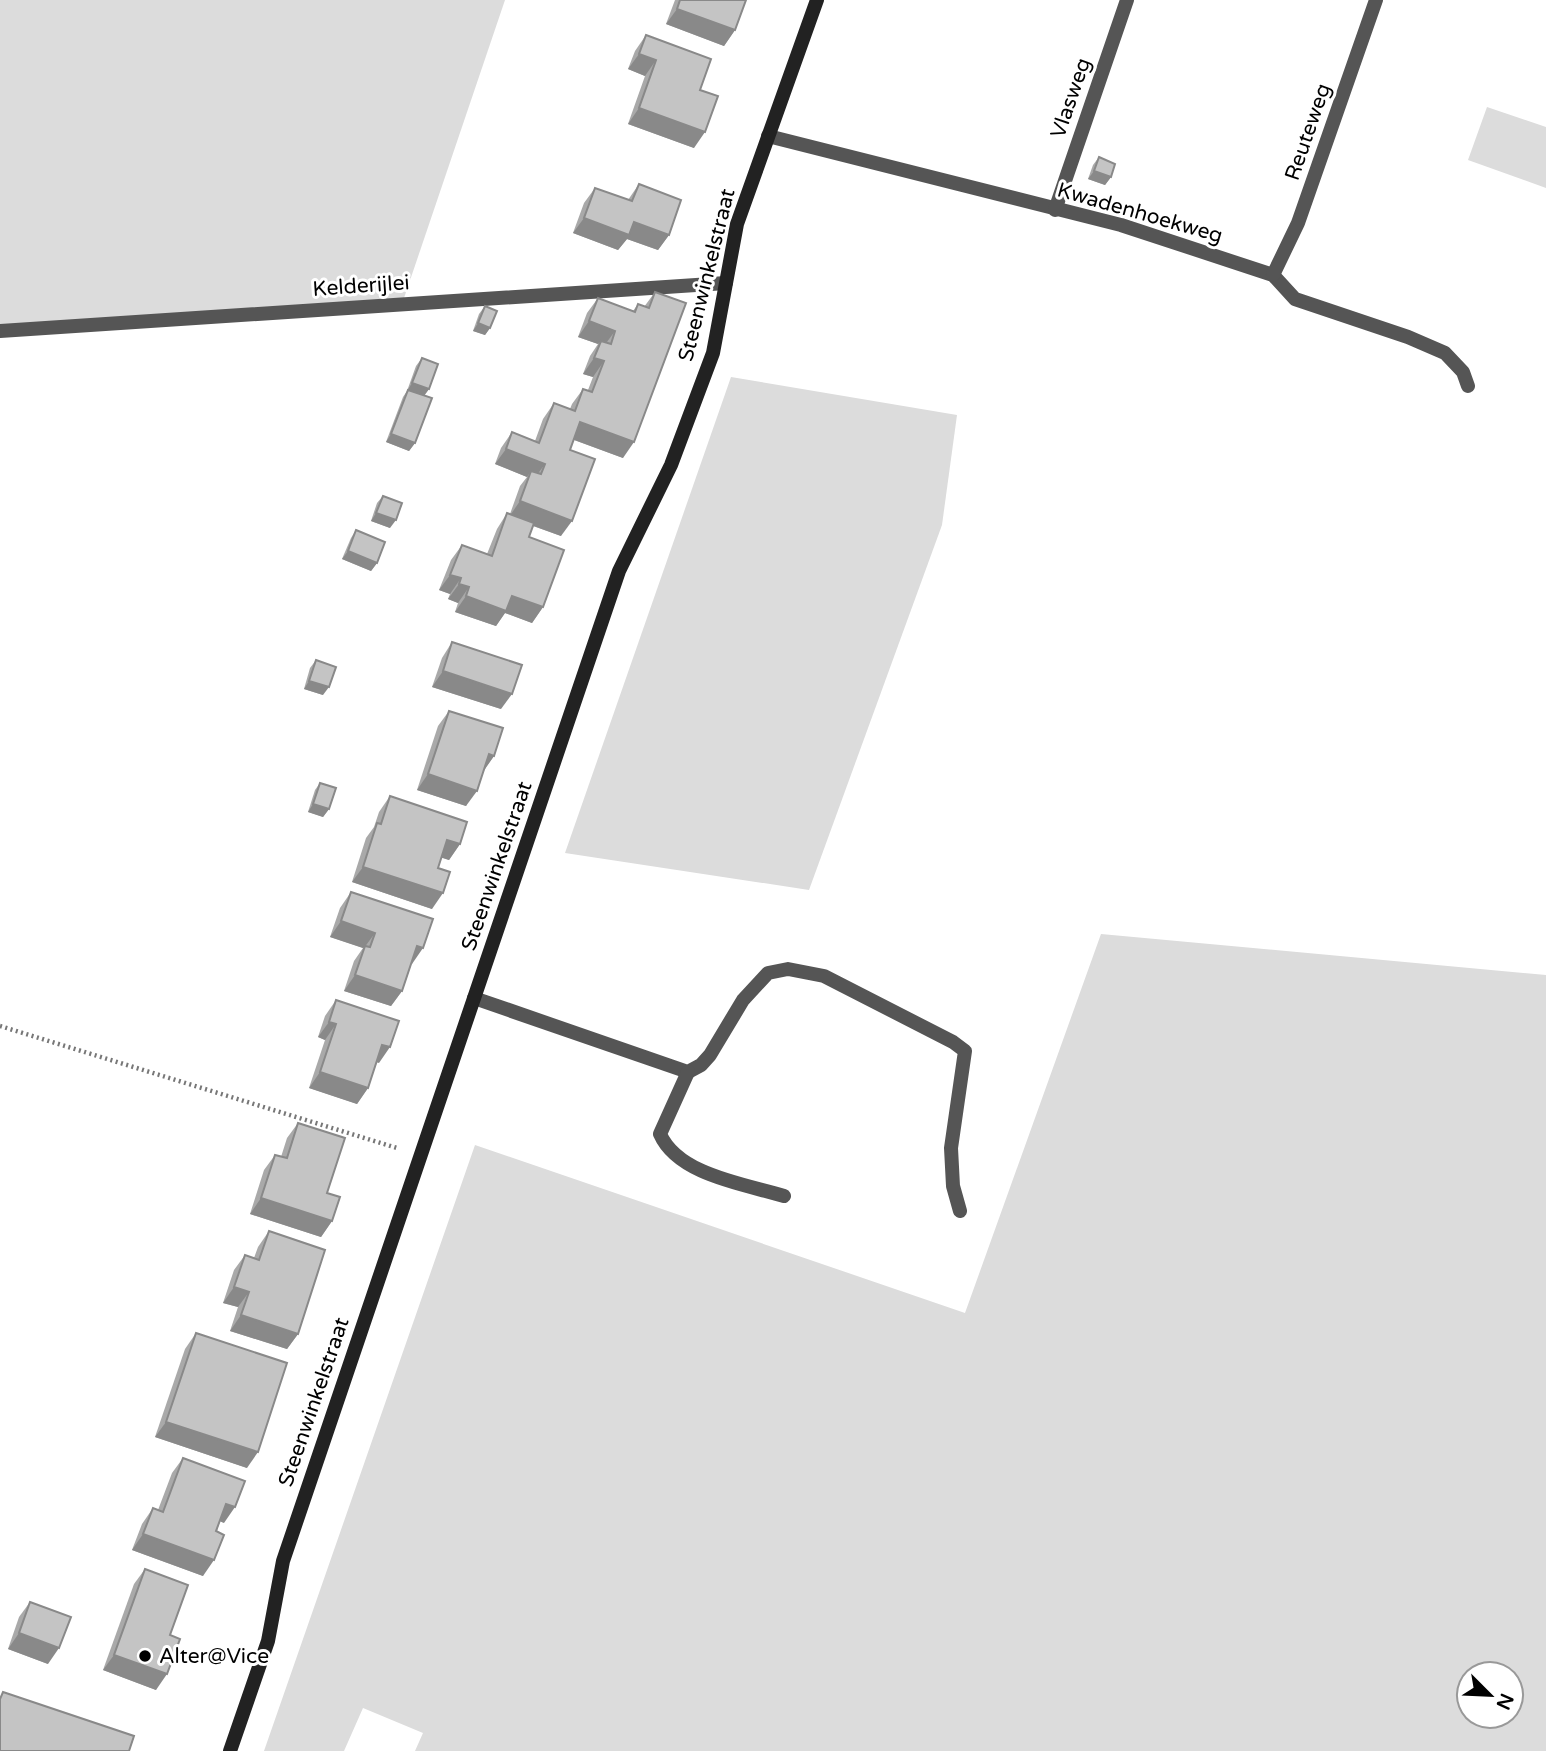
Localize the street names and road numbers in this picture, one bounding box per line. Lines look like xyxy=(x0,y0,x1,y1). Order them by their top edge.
street label: Vlasweg xyxy=(1046,55,1096,141)
street label: Reuteweg xyxy=(1280,80,1336,184)
street label: Kwadenhoekweg xyxy=(1054,177,1226,249)
street label: Steenwinkelstraat xyxy=(673,186,741,364)
street label: Kelderijlei xyxy=(312,270,410,302)
street label: Steenwinkelstraat xyxy=(456,778,538,954)
street label: Steenwinkelstraat xyxy=(273,1314,355,1490)

